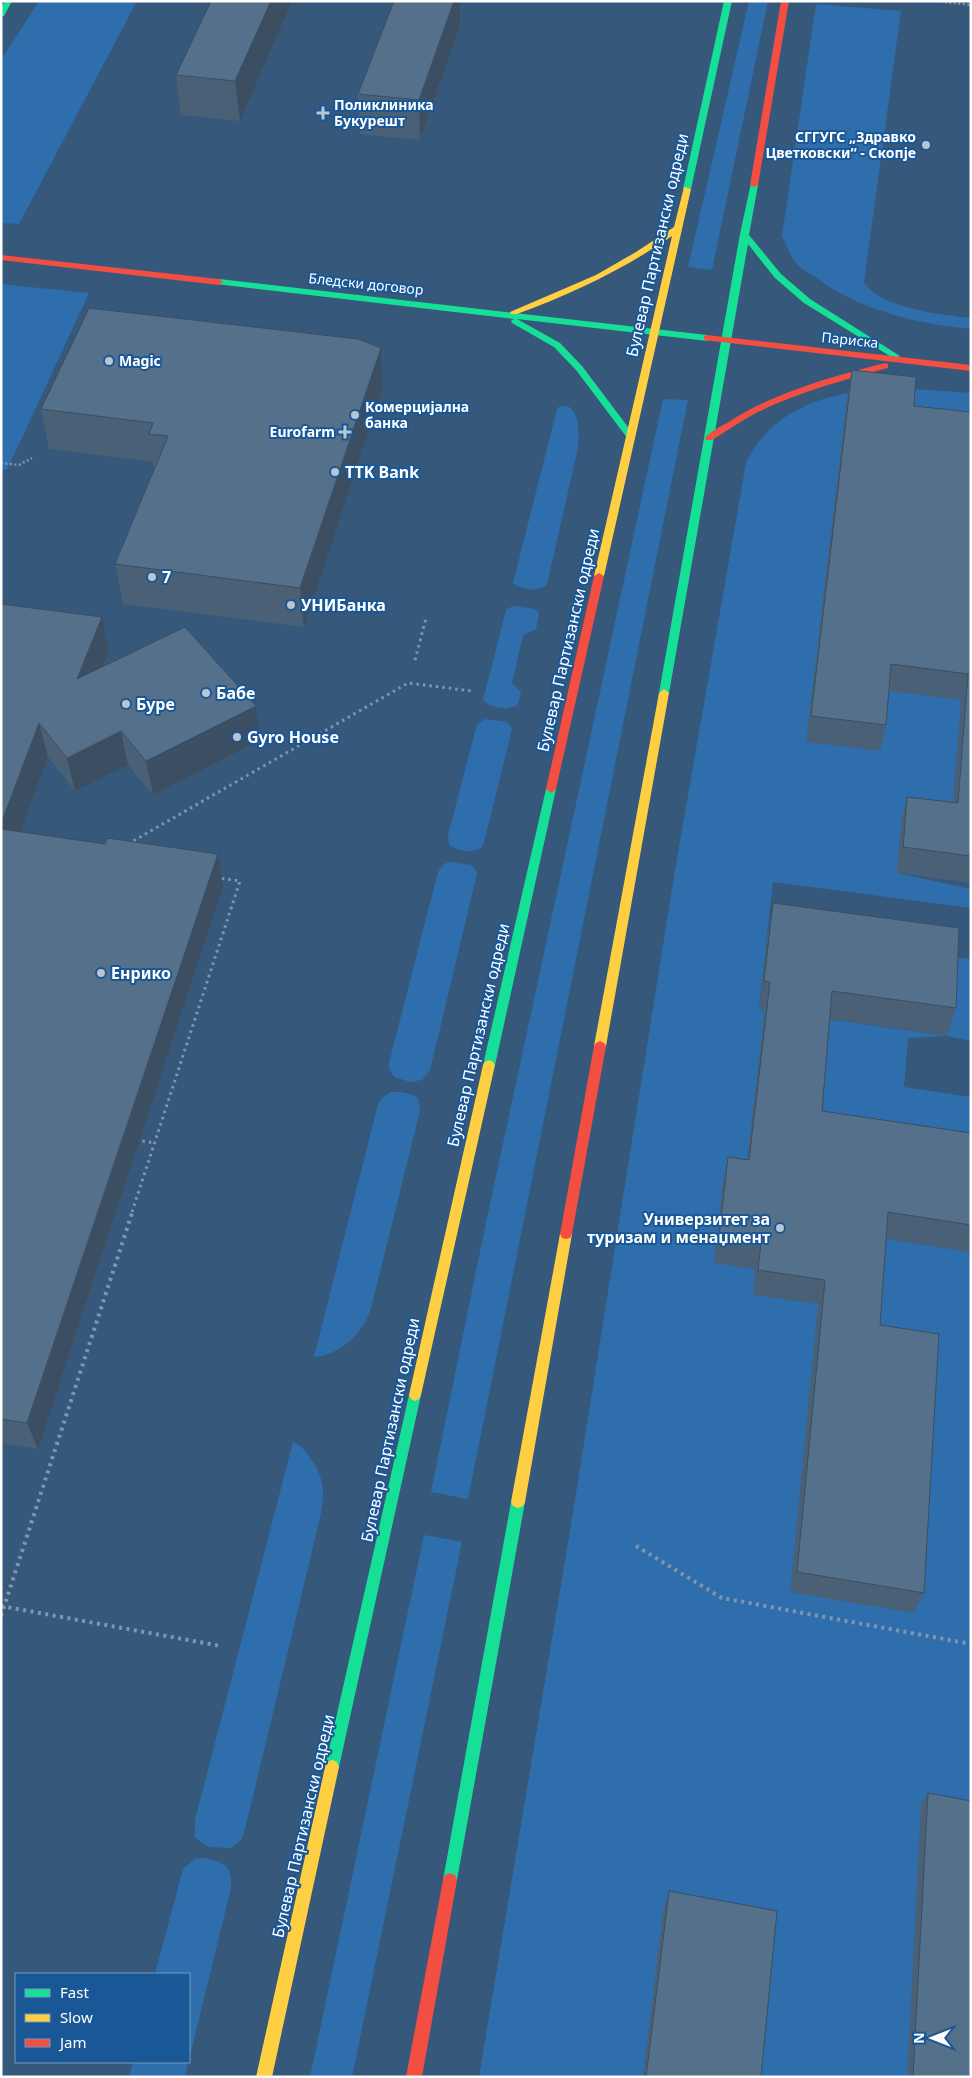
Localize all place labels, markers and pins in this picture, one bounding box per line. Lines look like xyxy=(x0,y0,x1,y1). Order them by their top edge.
place label: Поликлиника Букурешт xyxy=(334,95,434,130)
marker: Поликлиника Букурешт xyxy=(316,106,330,120)
place label: СГГУГС „Здравко Цветковски“ - Скопје xyxy=(765,127,916,162)
marker: СГГУГС „Здравко Цветковски“ - Скопје xyxy=(920,139,932,151)
place label: Magic xyxy=(119,351,161,370)
marker: Magic xyxy=(103,355,115,367)
place label: Комерцијална банка xyxy=(365,397,469,432)
marker: Комерцијална банка xyxy=(349,409,361,421)
place label: Eurofarm xyxy=(270,422,335,441)
marker: Eurofarm xyxy=(339,426,351,438)
place label: TTK Bank xyxy=(345,461,419,483)
marker: TTK Bank xyxy=(329,466,341,478)
place label: 7 xyxy=(162,566,171,588)
marker: 7 xyxy=(146,571,158,583)
place label: УНИБанка xyxy=(301,594,386,616)
marker: УНИБанка xyxy=(285,599,297,611)
place label: Бабе xyxy=(216,682,255,704)
marker: Бабе xyxy=(200,687,212,699)
place label: Буре xyxy=(136,693,175,715)
marker: Буре xyxy=(120,698,132,710)
place label: Gyro House xyxy=(247,726,339,748)
marker: Gyro House xyxy=(231,731,243,743)
place label: Енрико xyxy=(111,962,171,984)
marker: Енрико xyxy=(95,967,107,979)
place label: Универзитет за туризам и менаџмент xyxy=(587,1208,770,1248)
marker: Универзитет за туризам и менаџмент xyxy=(774,1222,786,1234)

